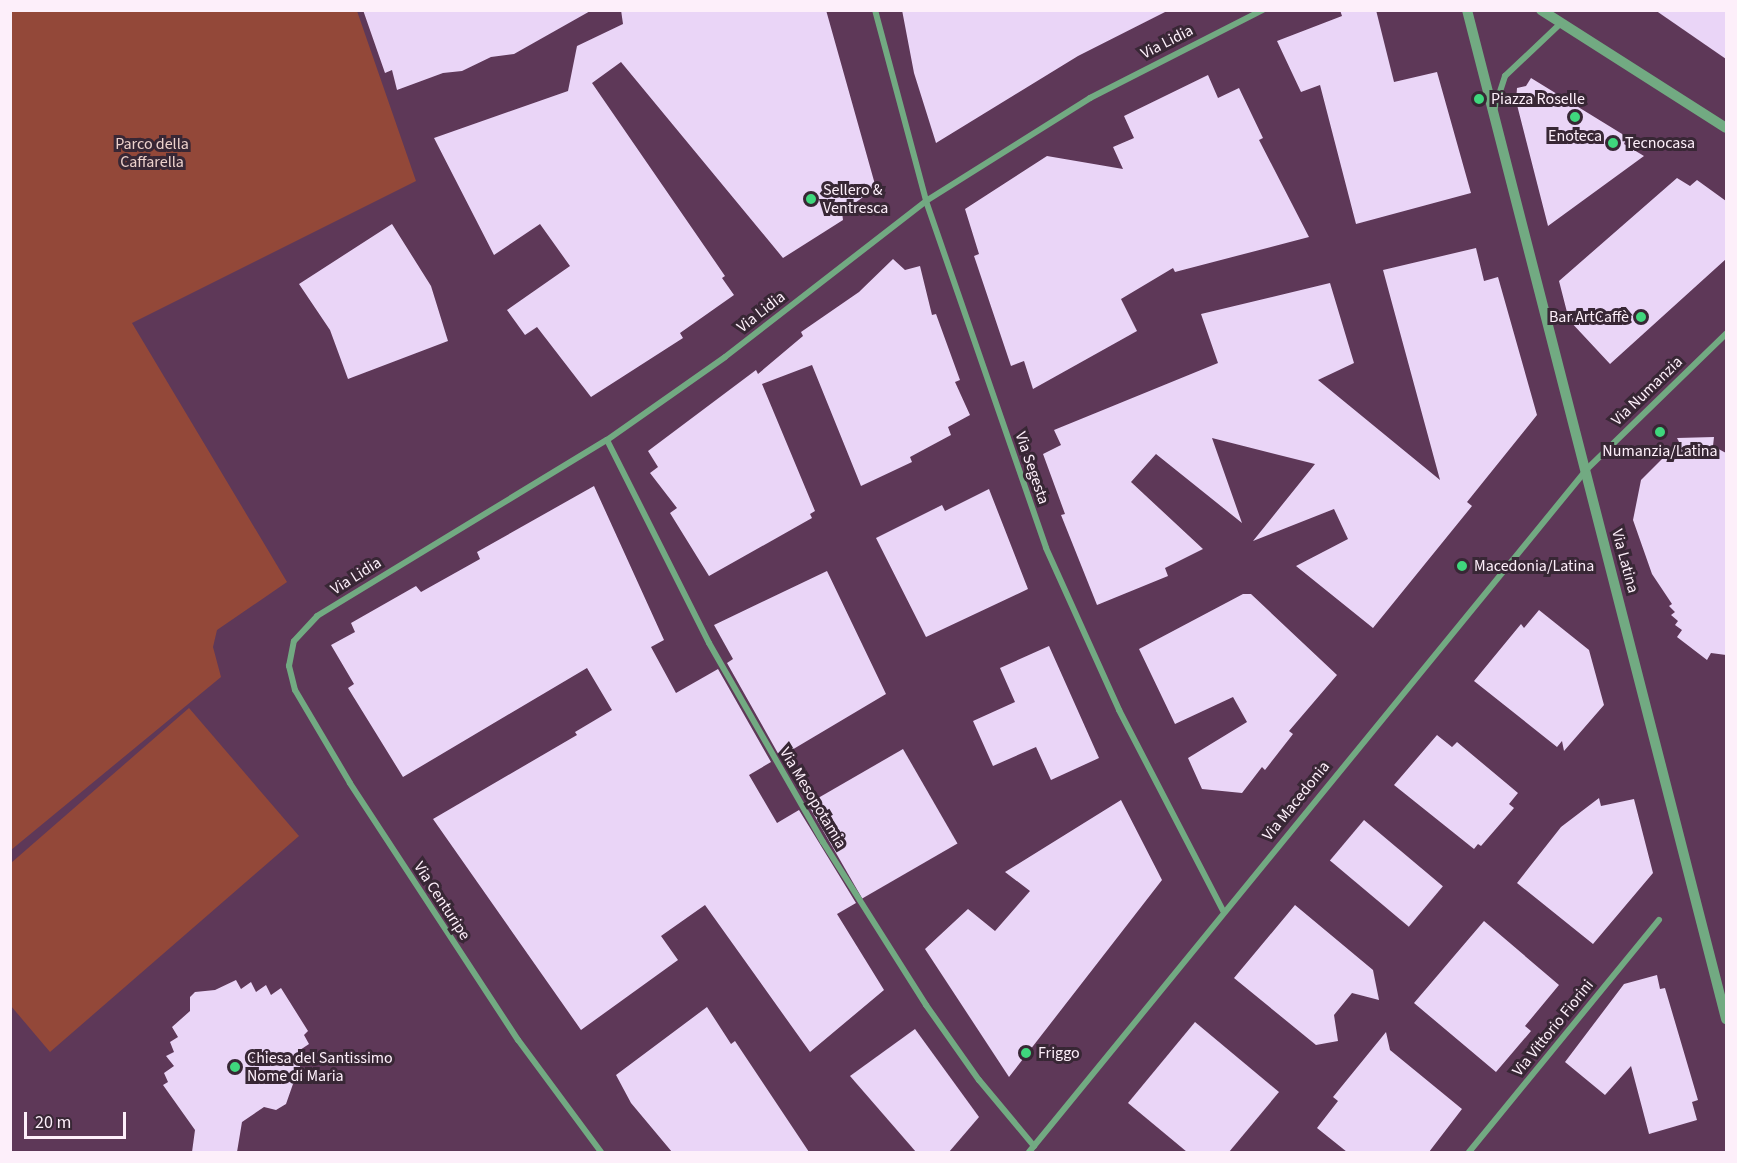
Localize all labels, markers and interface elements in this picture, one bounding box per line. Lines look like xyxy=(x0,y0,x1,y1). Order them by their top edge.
street label: Via Lidia xyxy=(1138,21,1196,63)
place label: Piazza Roselle xyxy=(1491,89,1585,109)
marker: Piazza Roselle xyxy=(1472,92,1486,106)
marker: Enoteca xyxy=(1568,110,1582,124)
place label: Enoteca xyxy=(1548,126,1602,146)
place label: Tecnocasa xyxy=(1625,133,1695,153)
park label: Parco della Caffarella xyxy=(115,134,189,172)
marker: Tecnocasa xyxy=(1606,136,1620,150)
place label: Sellero & Ventresca xyxy=(823,180,888,218)
marker: Sellero & Ventresca xyxy=(804,192,818,206)
street label: Via Lidia xyxy=(733,287,789,337)
place label: Bar ArtCaffè xyxy=(1549,307,1629,327)
marker: Bar ArtCaffè xyxy=(1634,310,1648,324)
street label: Via Numanzia xyxy=(1607,352,1687,430)
marker: Numanzia/Latina xyxy=(1653,425,1667,439)
street label: Via Segesta xyxy=(1011,429,1053,507)
place label: Numanzia/Latina xyxy=(1602,441,1718,461)
street label: Via Latina xyxy=(1607,527,1643,595)
street label: Via Lidia xyxy=(327,553,385,599)
place label: Macedonia/Latina xyxy=(1474,556,1594,576)
marker: Macedonia/Latina xyxy=(1455,559,1469,573)
street label: Via Mesopotamia xyxy=(775,744,851,852)
street label: Via Macedonia xyxy=(1258,758,1334,844)
street label: Via Centuripe xyxy=(410,858,474,944)
street label: Via Vittorio Fiorini xyxy=(1508,976,1598,1080)
place label: Friggo xyxy=(1038,1043,1080,1063)
marker: Friggo xyxy=(1019,1046,1033,1060)
place label: Chiesa del Santissimo Nome di Maria xyxy=(247,1048,393,1086)
marker: Chiesa del Santissimo Nome di Maria xyxy=(228,1060,242,1074)
scale bar xyxy=(27,1100,129,1138)
text: 20 m xyxy=(35,1110,71,1135)

